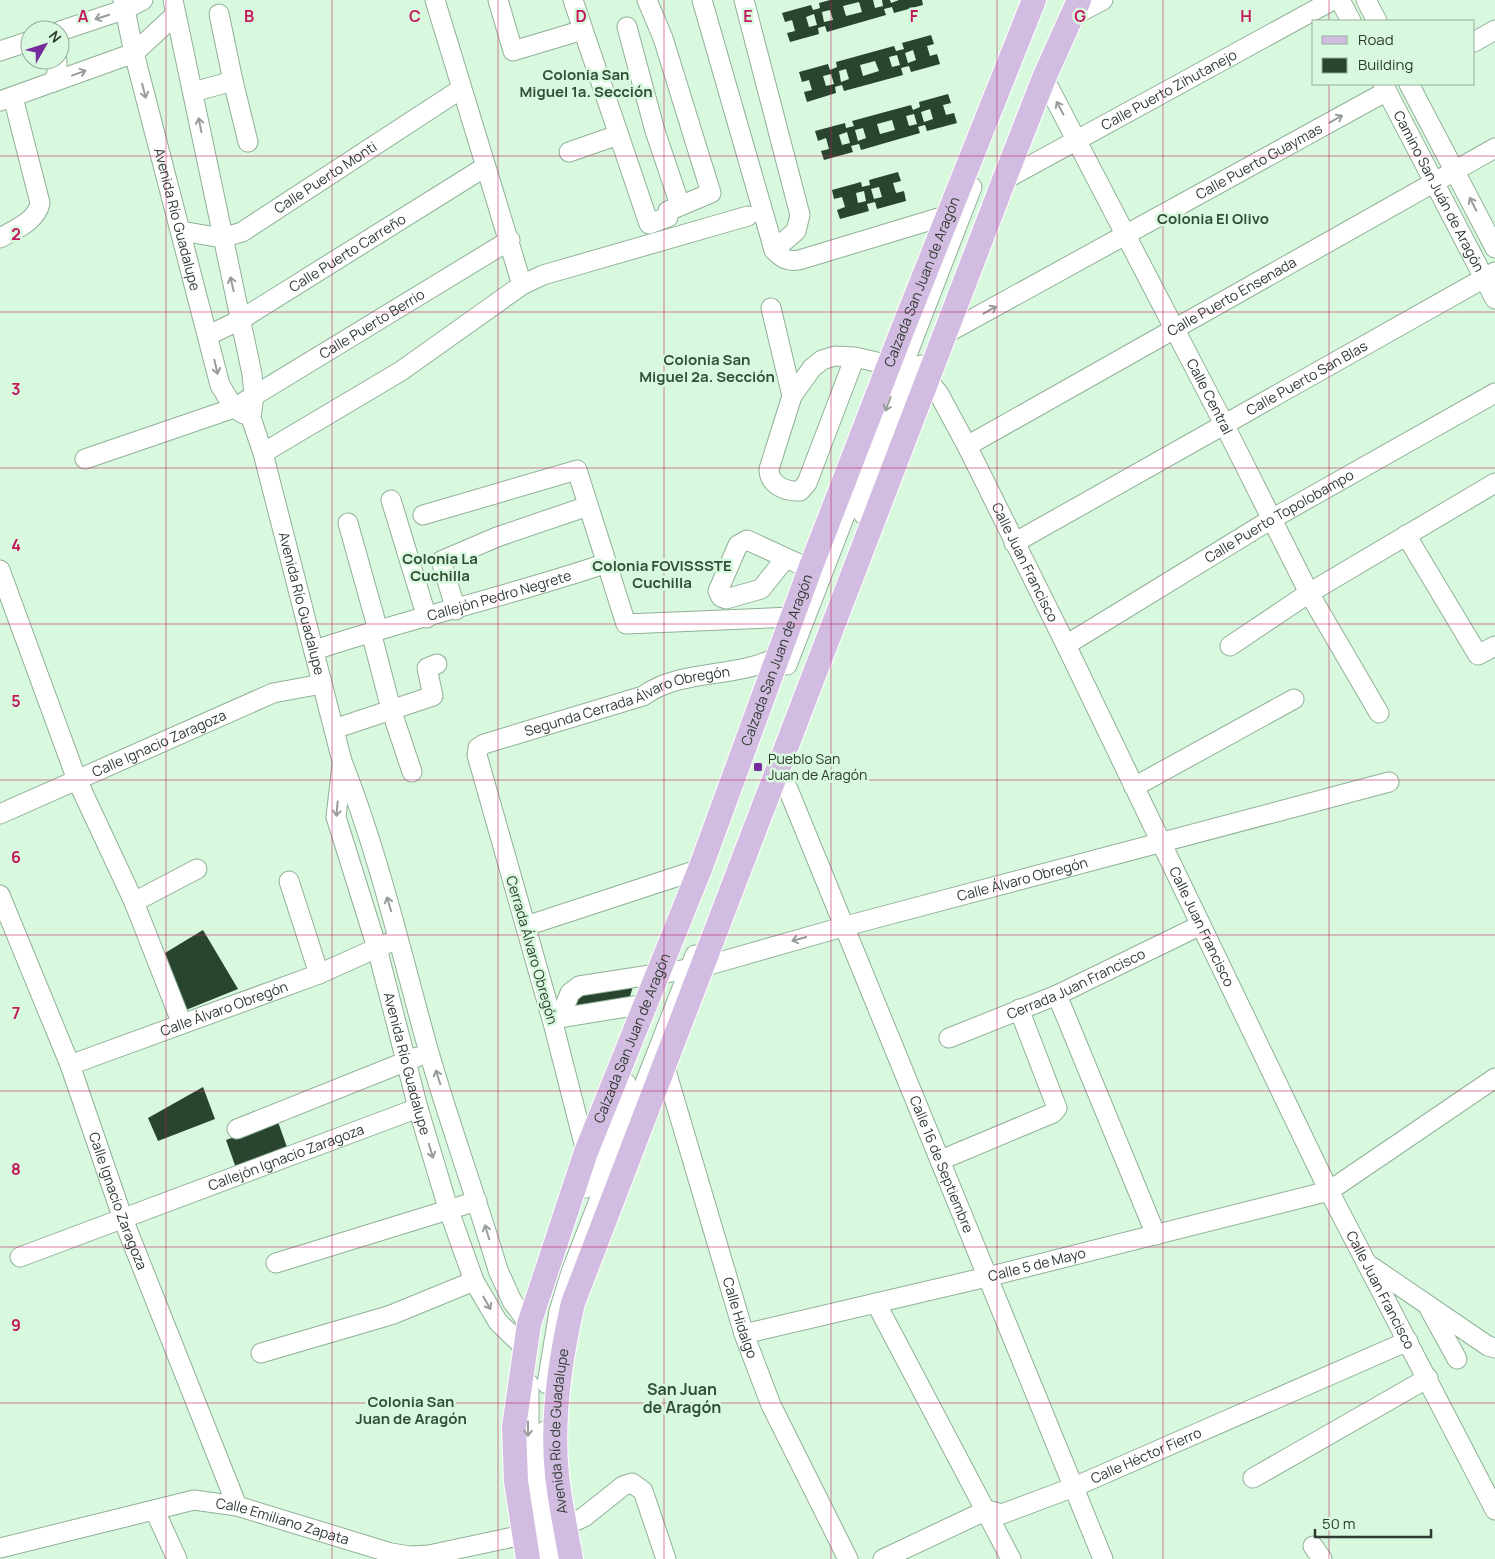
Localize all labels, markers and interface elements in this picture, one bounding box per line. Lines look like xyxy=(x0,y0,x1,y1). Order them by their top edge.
text: A xyxy=(78,5,89,27)
text: B xyxy=(244,5,254,27)
text: C xyxy=(409,5,421,27)
text: D xyxy=(575,5,587,27)
text: E xyxy=(743,5,753,27)
text: F xyxy=(910,5,919,27)
text: G xyxy=(1074,5,1086,27)
text: H xyxy=(1240,5,1252,27)
one-way arrow xyxy=(95,13,111,22)
north arrow xyxy=(20,20,70,70)
legend xyxy=(1312,20,1475,85)
text: N xyxy=(45,27,66,46)
text: Road xyxy=(1358,29,1394,50)
street label: Calle Puerto Zihutanejo xyxy=(1097,45,1240,134)
text: Building xyxy=(1358,54,1413,75)
district label: Colonia San Miguel 1a. Sección xyxy=(519,64,653,102)
one-way arrow xyxy=(71,68,86,77)
one-way arrow xyxy=(140,83,149,99)
one-way arrow xyxy=(1055,101,1065,116)
street label: Camino San Juán de Aragón xyxy=(1390,107,1489,275)
one-way arrow xyxy=(1328,114,1343,123)
one-way arrow xyxy=(194,117,204,133)
street label: Calle Puerto Guaymas xyxy=(1192,119,1325,203)
street label: Calle Puerto Monti xyxy=(270,137,380,218)
street label: Avenida Río Guadalupe xyxy=(150,146,205,293)
street label: Calzada San Juan de Aragón xyxy=(879,194,964,370)
one-way arrow xyxy=(1468,197,1477,212)
district label: Colonia El Olivo xyxy=(1157,208,1269,229)
street label: Calle Puerto Carreño xyxy=(285,209,409,296)
text: 2 xyxy=(11,223,21,245)
street label: Calle Puerto Ensenada xyxy=(1163,252,1300,340)
one-way arrow xyxy=(227,277,236,293)
street label: Calle Puerto Berrio xyxy=(315,284,428,363)
one-way arrow xyxy=(982,304,996,314)
street label: Calle Puerto San Blas xyxy=(1242,336,1371,419)
district label: Colonia San Miguel 2a. Sección xyxy=(639,349,775,387)
street label: Calle Central xyxy=(1183,355,1238,437)
one-way arrow xyxy=(212,358,221,374)
text: 3 xyxy=(11,378,21,400)
one-way arrow xyxy=(883,396,892,411)
street label: Calle Puerto Topolobampo xyxy=(1201,465,1357,567)
street label: Calle Juan Francisco xyxy=(988,499,1063,625)
street label: Avenida Río Guadalupe xyxy=(275,530,330,677)
text: 4 xyxy=(11,534,21,556)
district label: Colonia La Cuchilla xyxy=(402,548,478,586)
district label: Colonia FOVISSSTE Cuchilla xyxy=(592,555,732,593)
street label: Callejón Pedro Negrete xyxy=(425,565,573,625)
street label: Calzada San Juan de Aragón xyxy=(736,571,816,748)
street label: Segunda Cerrada Álvaro Obregón xyxy=(522,661,731,740)
text: 5 xyxy=(11,690,21,712)
street label: Calle Ignacio Zaragoza xyxy=(89,705,229,781)
place label: Pueblo San Juan de Aragón xyxy=(768,749,867,784)
marker: Pueblo San Juan de Aragón xyxy=(752,761,764,773)
one-way arrow xyxy=(332,801,342,817)
text: 6 xyxy=(11,846,21,868)
street label: Calle Álvaro Obregón xyxy=(955,852,1090,905)
street label: Calle Juan Francisco xyxy=(1165,863,1239,990)
street label: Cerrada Álvaro Obregón xyxy=(502,873,563,1026)
one-way arrow xyxy=(384,897,394,913)
one-way arrow xyxy=(792,935,808,945)
street label: Cerrada Juan Francisco xyxy=(1004,944,1148,1023)
street label: Calzada San Juan de Aragón xyxy=(589,950,674,1126)
street label: Calle Álvaro Obregón xyxy=(157,976,290,1040)
street label: Avenida Río Guadalupe xyxy=(380,990,436,1137)
text: 7 xyxy=(12,1002,20,1024)
one-way arrow xyxy=(432,1070,442,1086)
street label: Calle 16 de Septiembre xyxy=(905,1093,979,1236)
street label: Callejón Ignacio Zaragoza xyxy=(205,1119,366,1195)
street label: Calle Ignacio Zaragoza xyxy=(85,1129,152,1272)
one-way arrow xyxy=(426,1143,436,1159)
text: 8 xyxy=(11,1158,21,1180)
one-way arrow xyxy=(482,1225,491,1241)
street label: Calle Juan Francisco xyxy=(1342,1227,1420,1352)
street label: Calle 5 de Mayo xyxy=(986,1243,1088,1285)
street label: Calle Hidalgo xyxy=(719,1275,762,1361)
one-way arrow xyxy=(482,1295,492,1310)
text: 9 xyxy=(11,1314,21,1336)
street label: Avenida Río de Guadalupe xyxy=(545,1347,572,1516)
district label: San Juan de Aragón xyxy=(643,1378,721,1418)
district label: Colonia San Juan de Aragón xyxy=(355,1391,467,1429)
one-way arrow xyxy=(524,1421,533,1437)
street label: Calle Héctor Fierro xyxy=(1087,1422,1204,1488)
street label: Calle Emiliano Zapata xyxy=(215,1493,352,1549)
scale bar xyxy=(1315,1506,1431,1538)
text: 50 m xyxy=(1322,1513,1356,1534)

